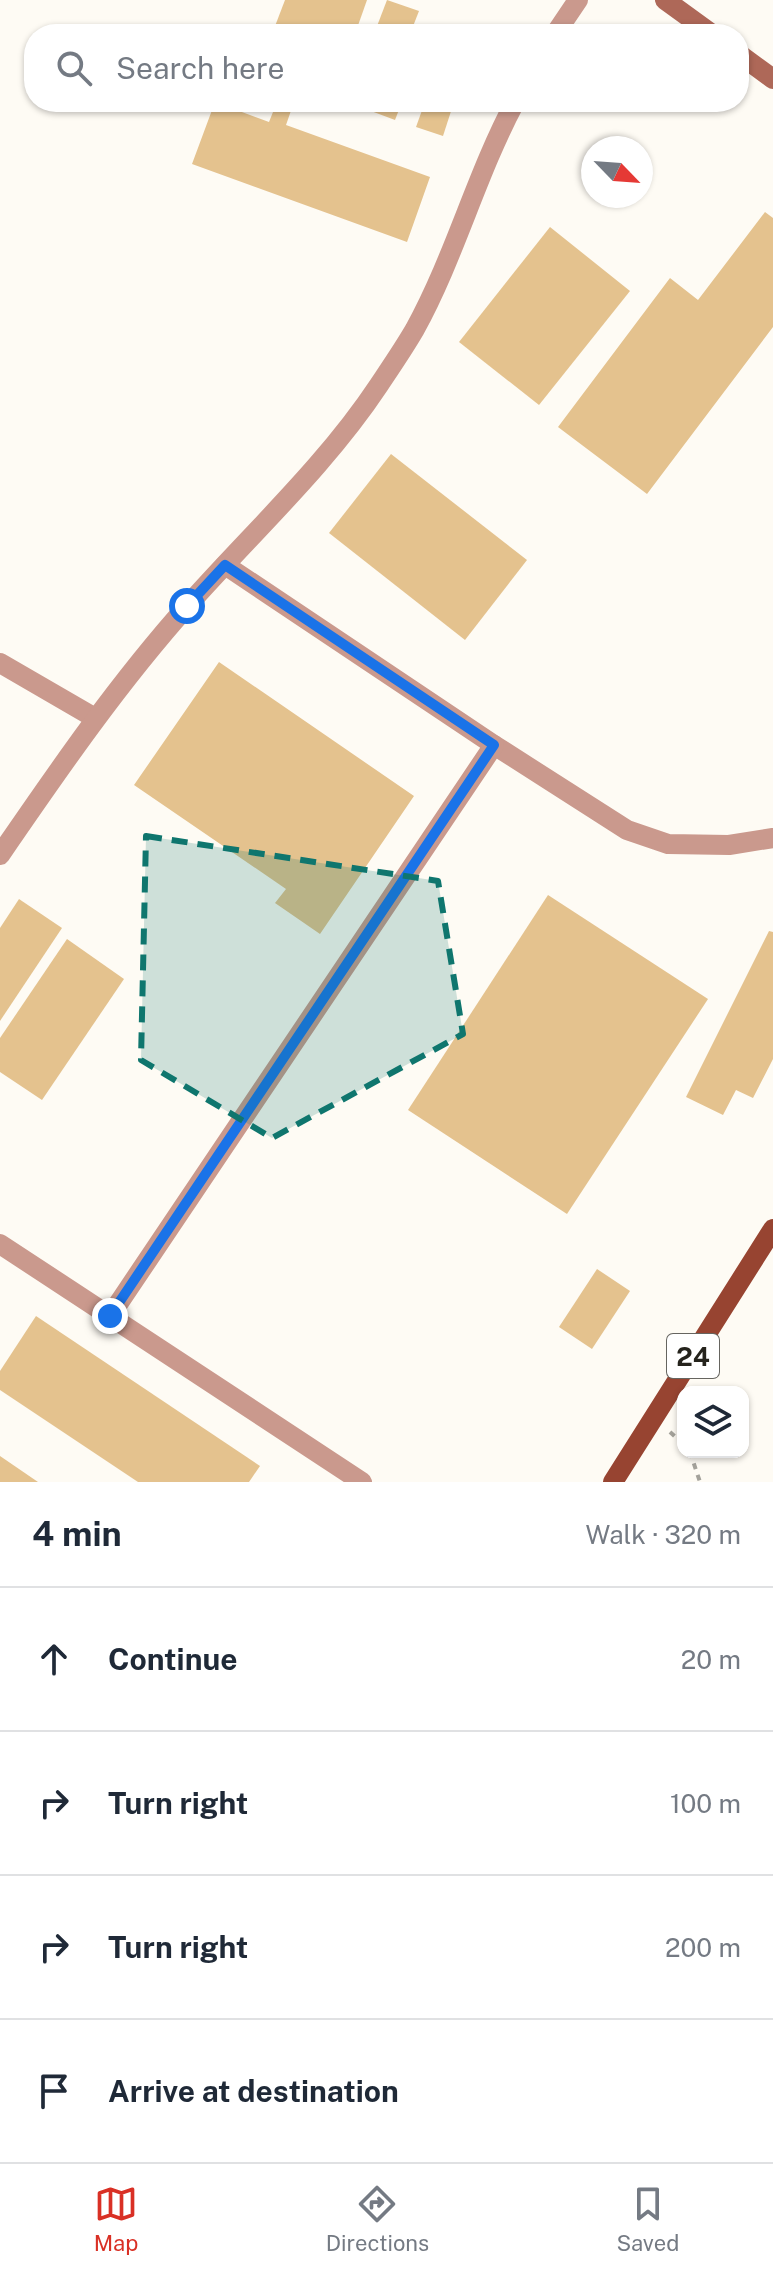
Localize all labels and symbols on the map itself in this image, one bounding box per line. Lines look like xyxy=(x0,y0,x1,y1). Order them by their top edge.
north arrow xyxy=(581,136,653,208)
route start xyxy=(169,588,205,624)
route end xyxy=(92,1298,128,1334)
road number: 24 xyxy=(667,1334,719,1378)

